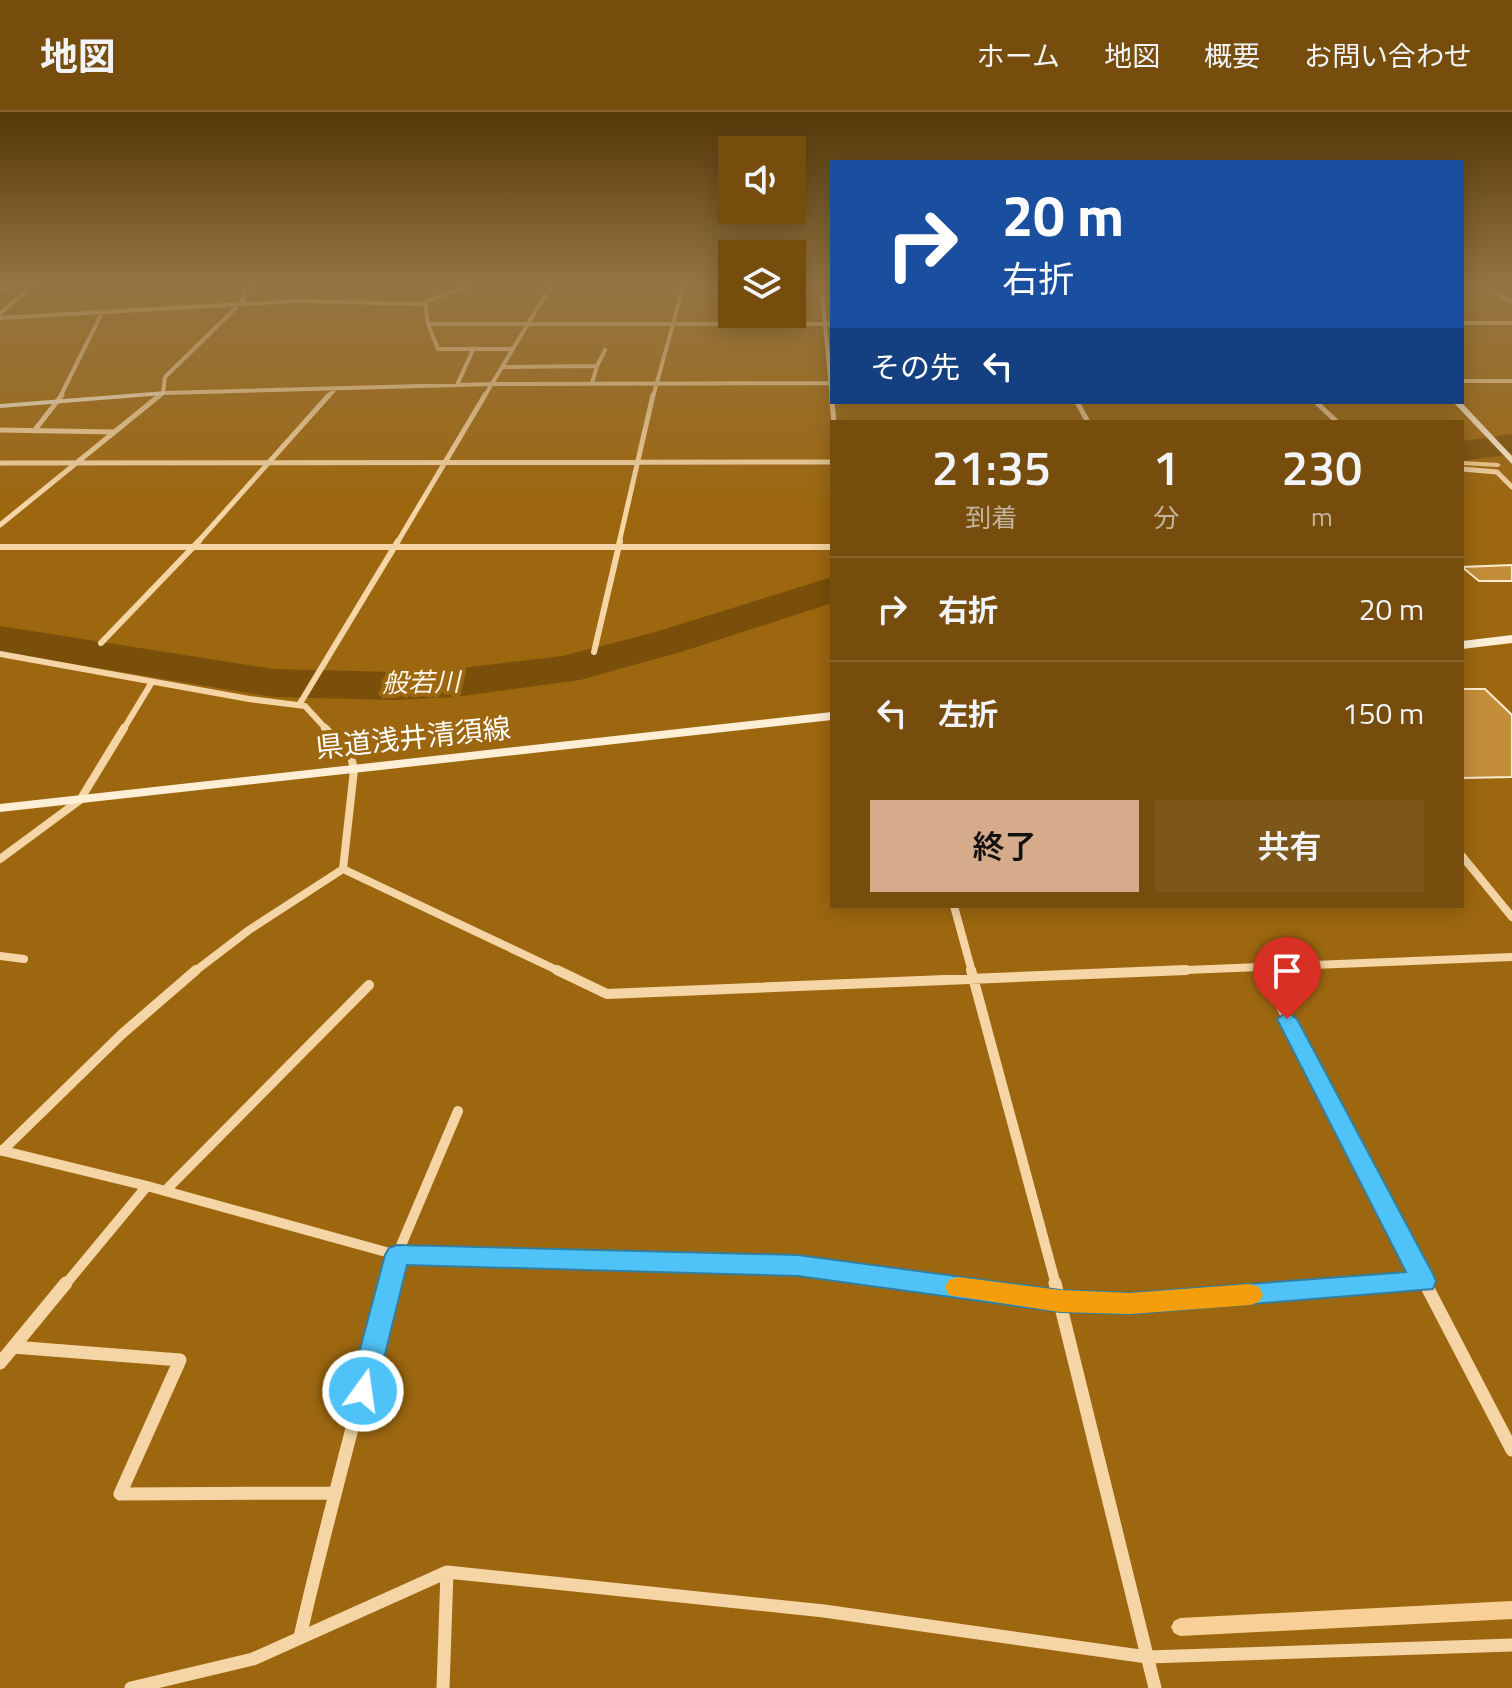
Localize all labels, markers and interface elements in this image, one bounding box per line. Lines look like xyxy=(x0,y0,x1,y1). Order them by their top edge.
text: 地図 xyxy=(40,27,116,85)
text: ホーム xyxy=(977,34,1060,77)
text: 地図 xyxy=(1104,34,1160,77)
text: 概要 xyxy=(1204,34,1260,77)
text: お問い合わせ xyxy=(1304,34,1472,77)
map controls xyxy=(718,136,806,328)
button: sound xyxy=(718,136,806,224)
text: 20 m xyxy=(1002,173,1124,258)
icon: right xyxy=(870,192,974,296)
button: layers xyxy=(718,240,806,328)
text: 右折 xyxy=(1002,251,1074,306)
text: その先 xyxy=(870,344,960,390)
icon: left xyxy=(976,344,1020,388)
text: 21:35 xyxy=(932,431,1051,504)
text: 1 xyxy=(1153,431,1180,504)
text: 230 xyxy=(1281,431,1362,504)
text: m xyxy=(1311,497,1333,536)
text: 到着 xyxy=(965,498,1017,537)
text: 分 xyxy=(1153,498,1179,537)
text: 20 m xyxy=(1359,586,1424,632)
icon: right xyxy=(870,587,914,631)
text: 右折 xyxy=(938,587,998,633)
water label: 般若川 xyxy=(382,662,463,702)
text: 150 m xyxy=(1342,690,1424,736)
icon: left xyxy=(870,691,914,735)
text: 左折 xyxy=(938,691,998,737)
street label: 県道浅井清須線 xyxy=(313,705,513,769)
button: 終了 xyxy=(870,800,1139,892)
button: 共有 xyxy=(1155,800,1424,892)
pin xyxy=(1253,937,1321,1019)
icon: arrive xyxy=(1265,949,1309,993)
position arrow xyxy=(321,1349,405,1433)

